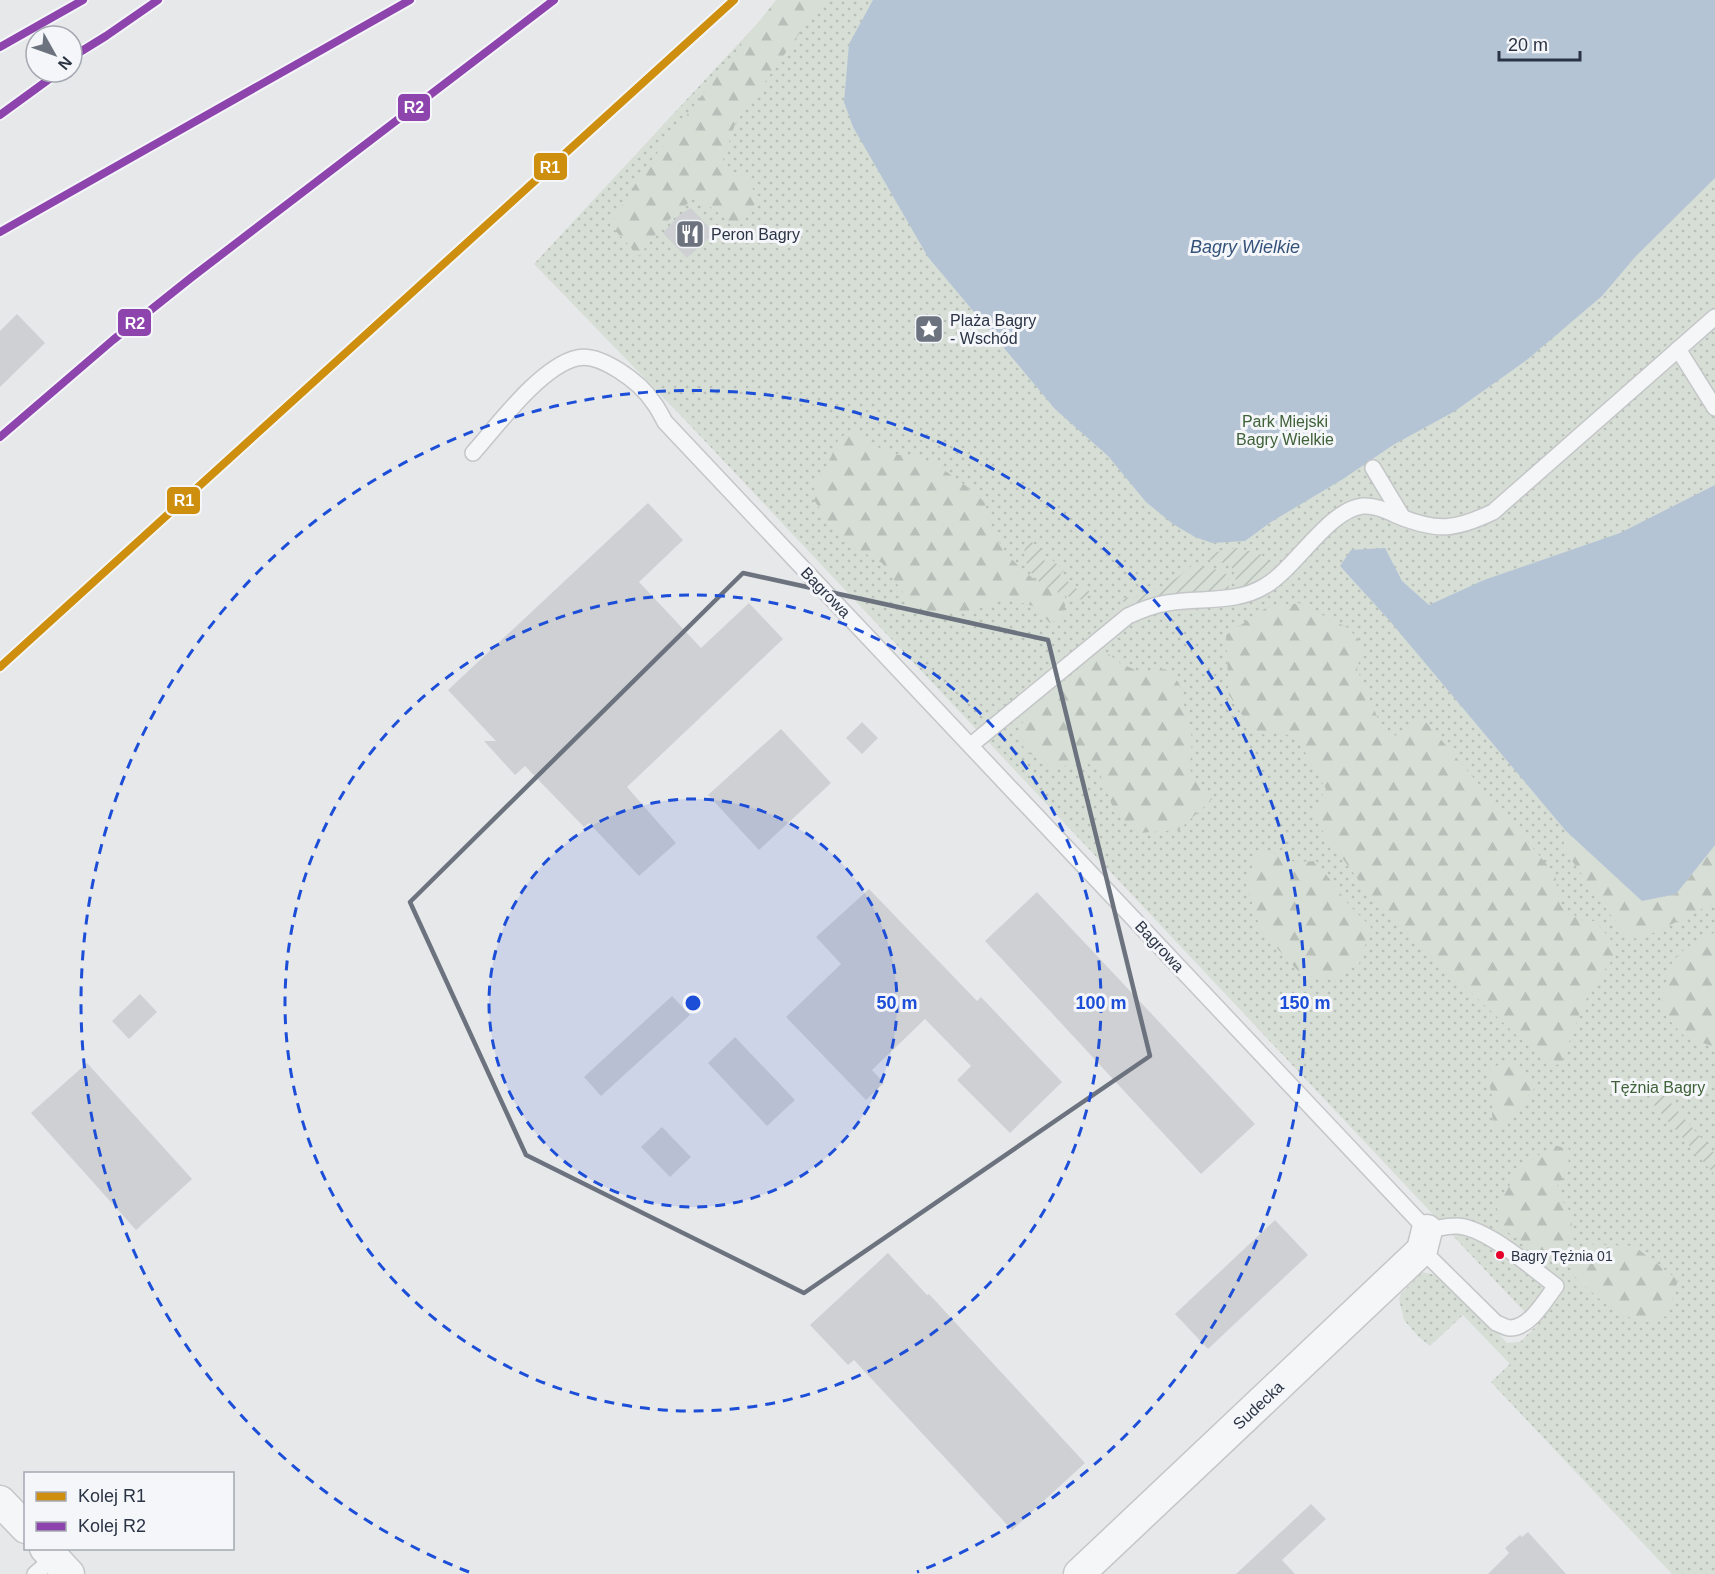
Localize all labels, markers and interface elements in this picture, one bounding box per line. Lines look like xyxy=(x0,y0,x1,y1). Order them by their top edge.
north arrow xyxy=(24,24,84,84)
scale bar xyxy=(1499,24,1580,62)
text: 20 m xyxy=(1508,35,1548,55)
text: N xyxy=(55,53,75,73)
line badge: R2 xyxy=(397,93,431,122)
text: R2 xyxy=(404,99,424,116)
line badge: R1 xyxy=(533,152,568,181)
text: R1 xyxy=(540,159,560,176)
restaurant icon: Peron Bagry xyxy=(674,218,706,250)
place label: Peron Bagry xyxy=(711,226,800,243)
water label: Bagry Wielkie xyxy=(1190,237,1300,257)
line badge: R2 xyxy=(117,308,152,337)
place label: Plaża Bagry - Wschód xyxy=(950,312,1036,347)
place icon: Plaża Bagry - Wschód xyxy=(913,313,945,345)
text: R2 xyxy=(125,315,145,332)
park label: Park Miejski Bagry Wielkie xyxy=(1236,413,1334,448)
line badge: R1 xyxy=(166,486,201,515)
text: R1 xyxy=(174,492,194,509)
street label: Bagrowa xyxy=(798,564,854,621)
street label: Bagrowa xyxy=(1132,917,1187,975)
centre of rings xyxy=(683,993,703,1013)
text: 50 m xyxy=(876,993,918,1013)
text: 100 m xyxy=(1075,993,1127,1013)
text: 150 m xyxy=(1279,993,1331,1013)
park label: Tężnia Bagry xyxy=(1611,1079,1705,1096)
place label: Bagry Tężnia 01 xyxy=(1511,1248,1613,1264)
marker: Bagry Tężnia 01 xyxy=(1494,1249,1506,1261)
street label: Sudecka xyxy=(1230,1378,1287,1433)
legend xyxy=(24,1472,234,1550)
text: Kolej R1 xyxy=(78,1486,146,1506)
text: Kolej R2 xyxy=(78,1516,146,1536)

